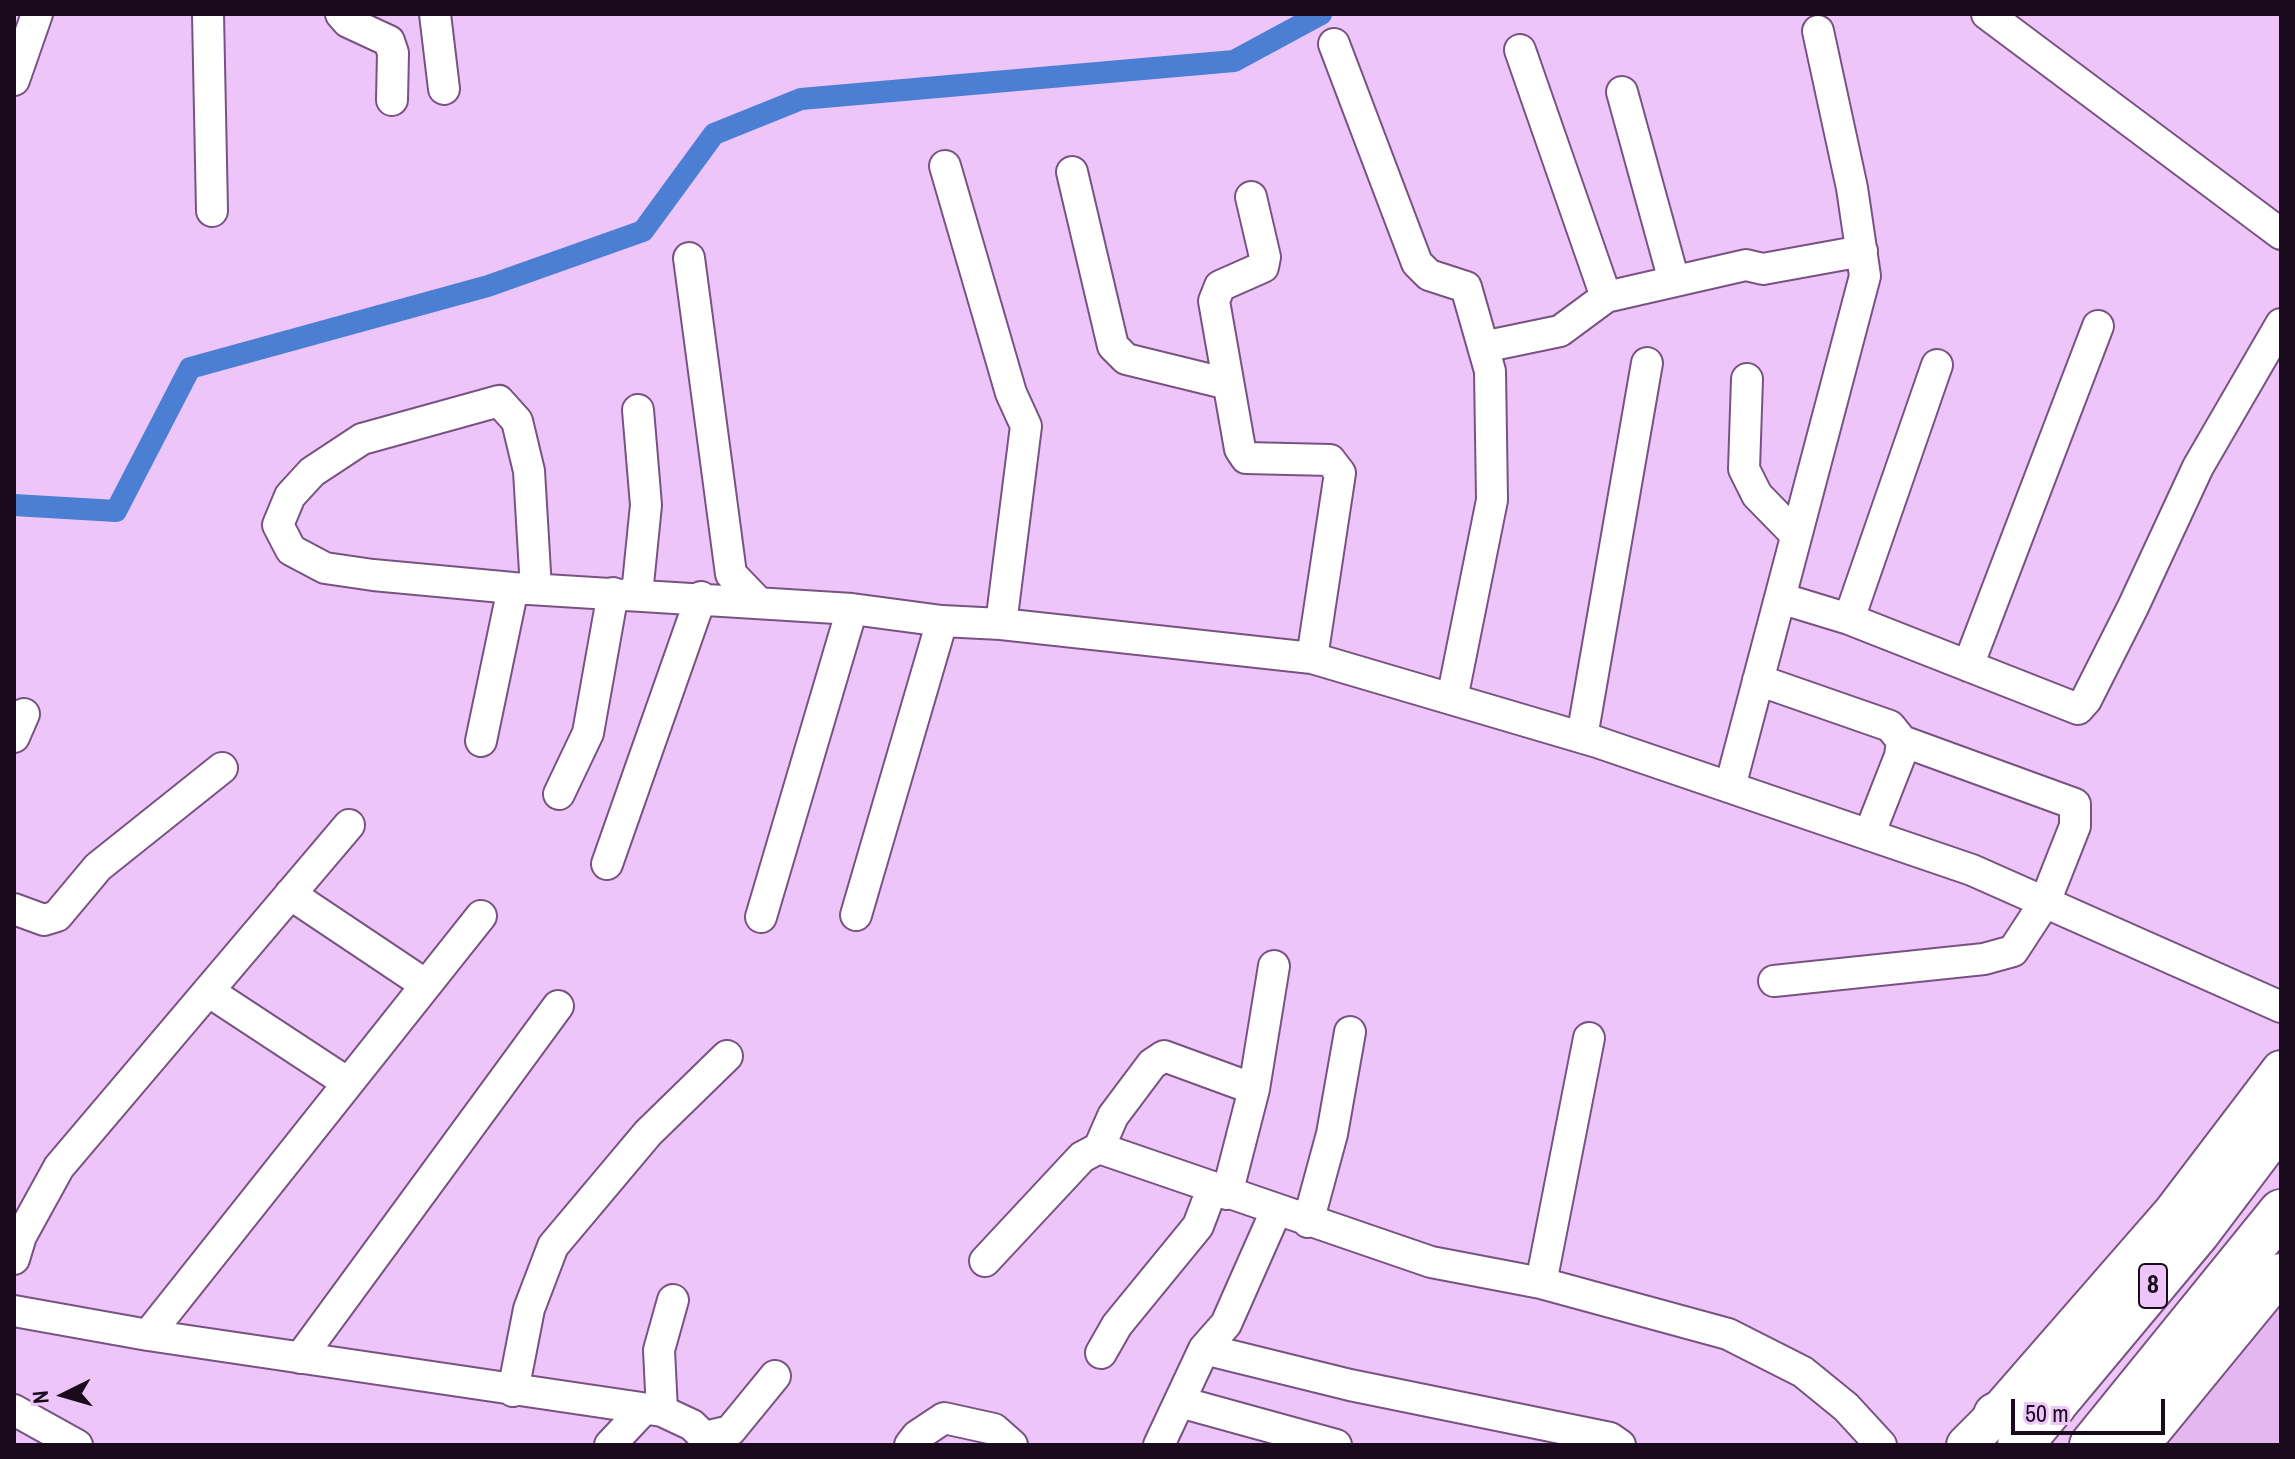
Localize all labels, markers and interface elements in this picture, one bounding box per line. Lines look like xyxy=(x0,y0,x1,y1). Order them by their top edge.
road number: 8 xyxy=(2139,1264,2167,1308)
north arrow xyxy=(24,1355,104,1435)
scale bar xyxy=(2015,1383,2169,1433)
text: N xyxy=(25,1389,56,1405)
text: 50 m xyxy=(2025,1397,2069,1429)

